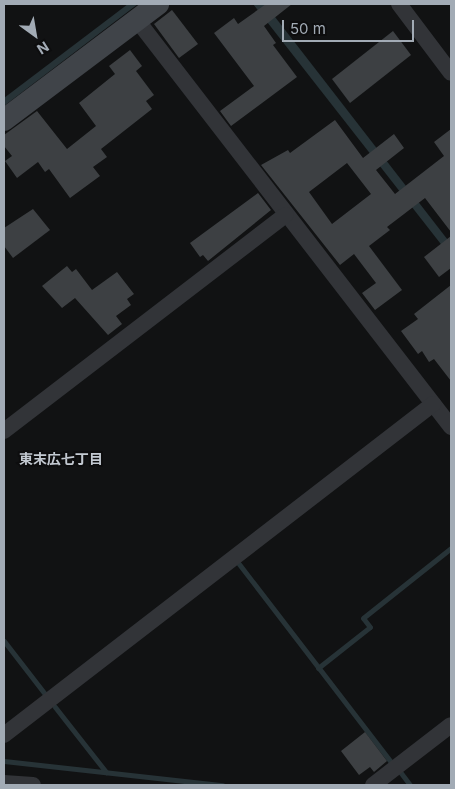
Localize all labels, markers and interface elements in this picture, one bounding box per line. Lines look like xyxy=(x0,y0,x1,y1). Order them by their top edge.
north arrow xyxy=(10,10,60,60)
scale bar xyxy=(285,10,418,42)
text: 50 m xyxy=(290,19,326,38)
text: N xyxy=(34,38,52,58)
district label: 東末広七丁目 xyxy=(19,451,103,467)

